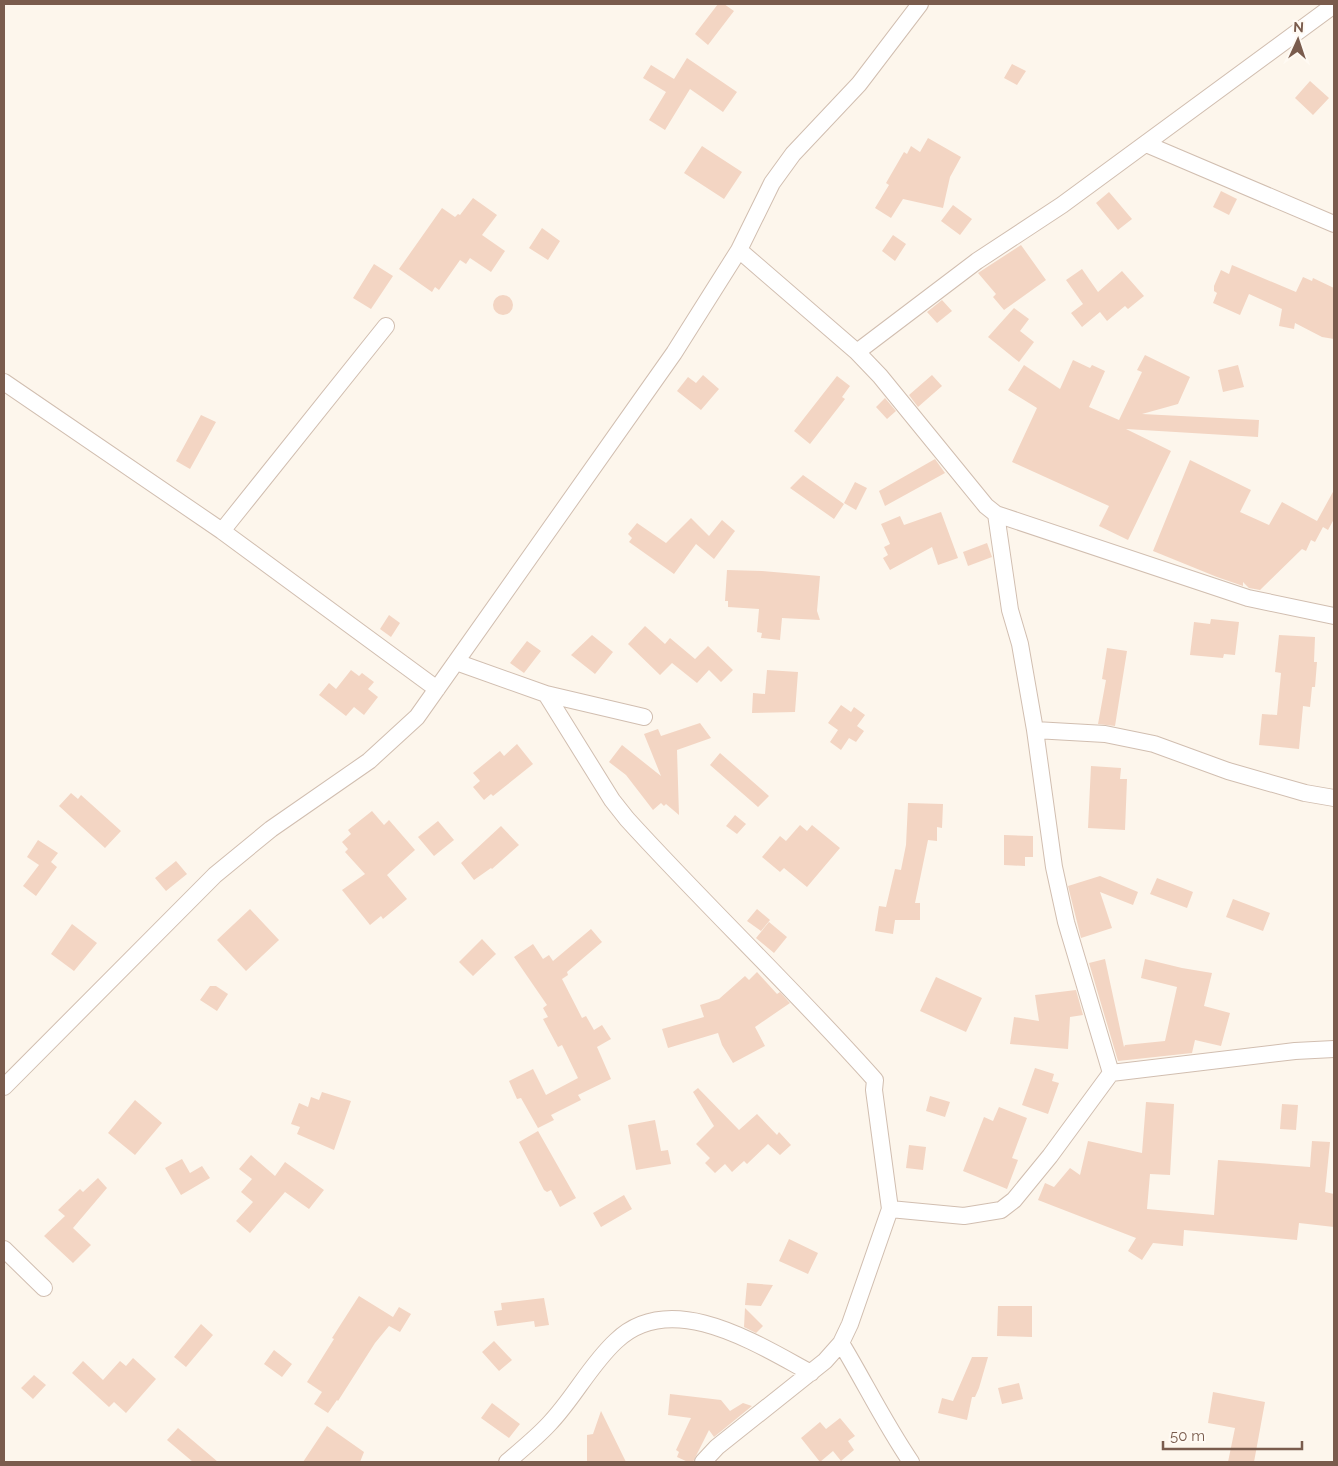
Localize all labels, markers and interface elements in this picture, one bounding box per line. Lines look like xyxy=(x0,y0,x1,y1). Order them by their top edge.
north arrow xyxy=(1273,15,1323,65)
text: N xyxy=(1293,19,1304,35)
scale bar xyxy=(1163,1418,1302,1450)
text: 50 m xyxy=(1170,1427,1205,1445)

